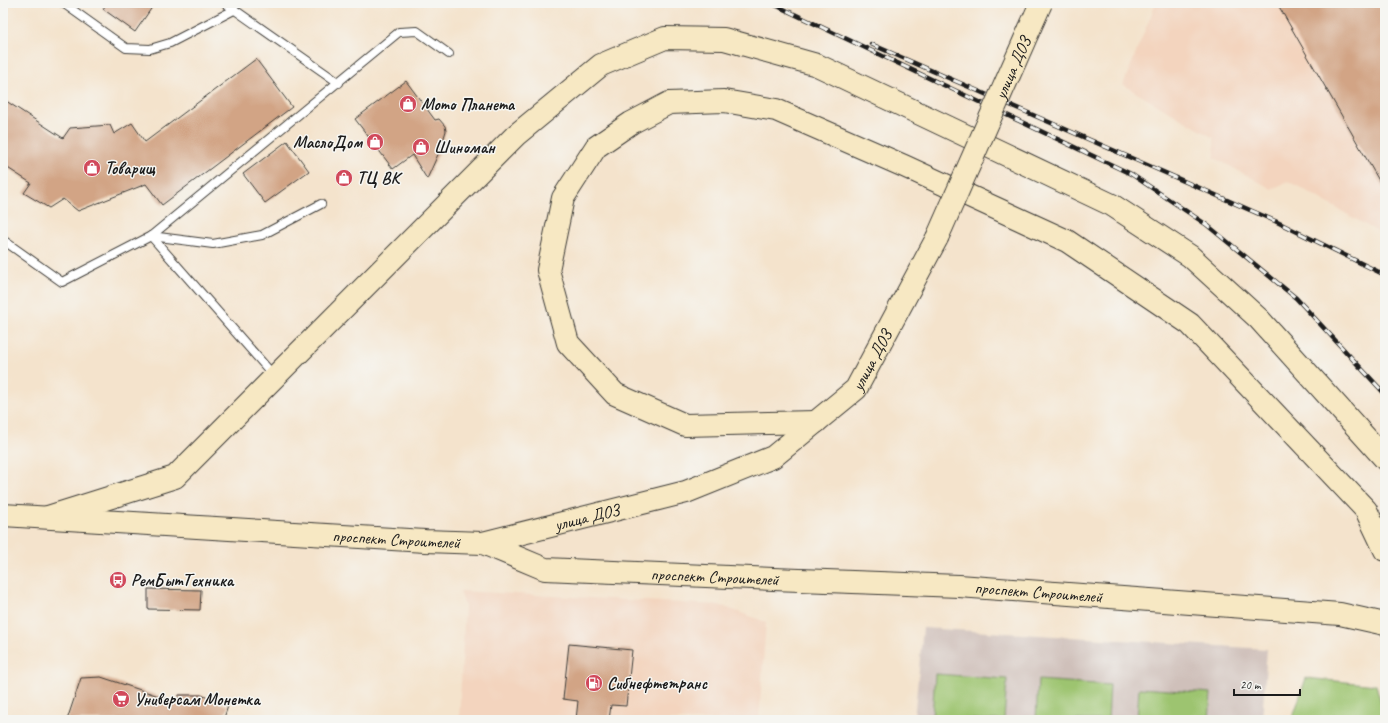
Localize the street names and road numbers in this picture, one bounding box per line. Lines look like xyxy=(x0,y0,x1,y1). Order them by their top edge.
street label: улица ДОЗ xyxy=(989,32,1036,103)
street label: улица ДОЗ xyxy=(847,325,898,395)
street label: улица ДОЗ xyxy=(551,499,623,536)
street label: проспект Строителей xyxy=(332,525,461,553)
street label: проспект Строителей xyxy=(650,564,780,590)
street label: проспект Строителей xyxy=(974,577,1104,608)

